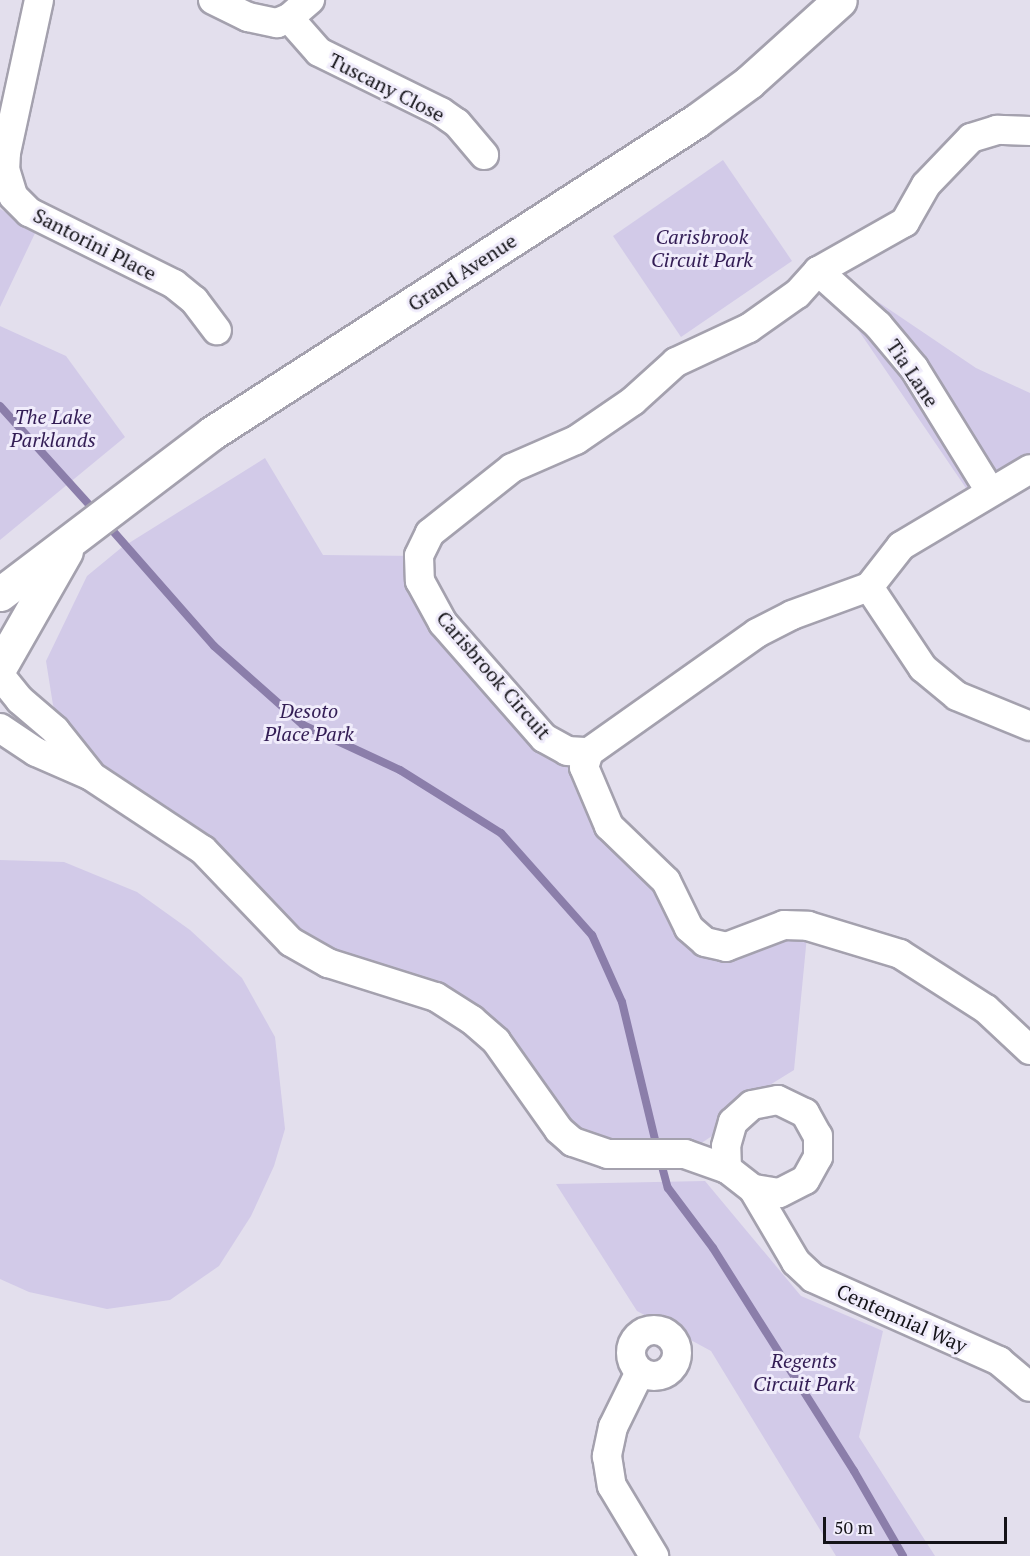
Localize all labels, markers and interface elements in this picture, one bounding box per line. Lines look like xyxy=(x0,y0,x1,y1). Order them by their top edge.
street label: Tuscany Close xyxy=(325,48,449,126)
street label: Santorini Place xyxy=(30,203,160,285)
park label: Carisbrook Circuit Park xyxy=(651,225,753,272)
street label: Grand Avenue xyxy=(403,228,521,316)
street label: Tia Lane xyxy=(882,335,944,411)
park label: The Lake Parklands xyxy=(10,404,96,451)
street label: Carisbrook Circuit xyxy=(432,606,556,744)
park label: Desoto Place Park xyxy=(264,698,354,745)
street label: Centennial Way xyxy=(833,1279,971,1357)
park label: Regents Circuit Park xyxy=(753,1349,855,1396)
scale bar xyxy=(826,1505,1010,1543)
text: 50 m xyxy=(834,1515,873,1539)

